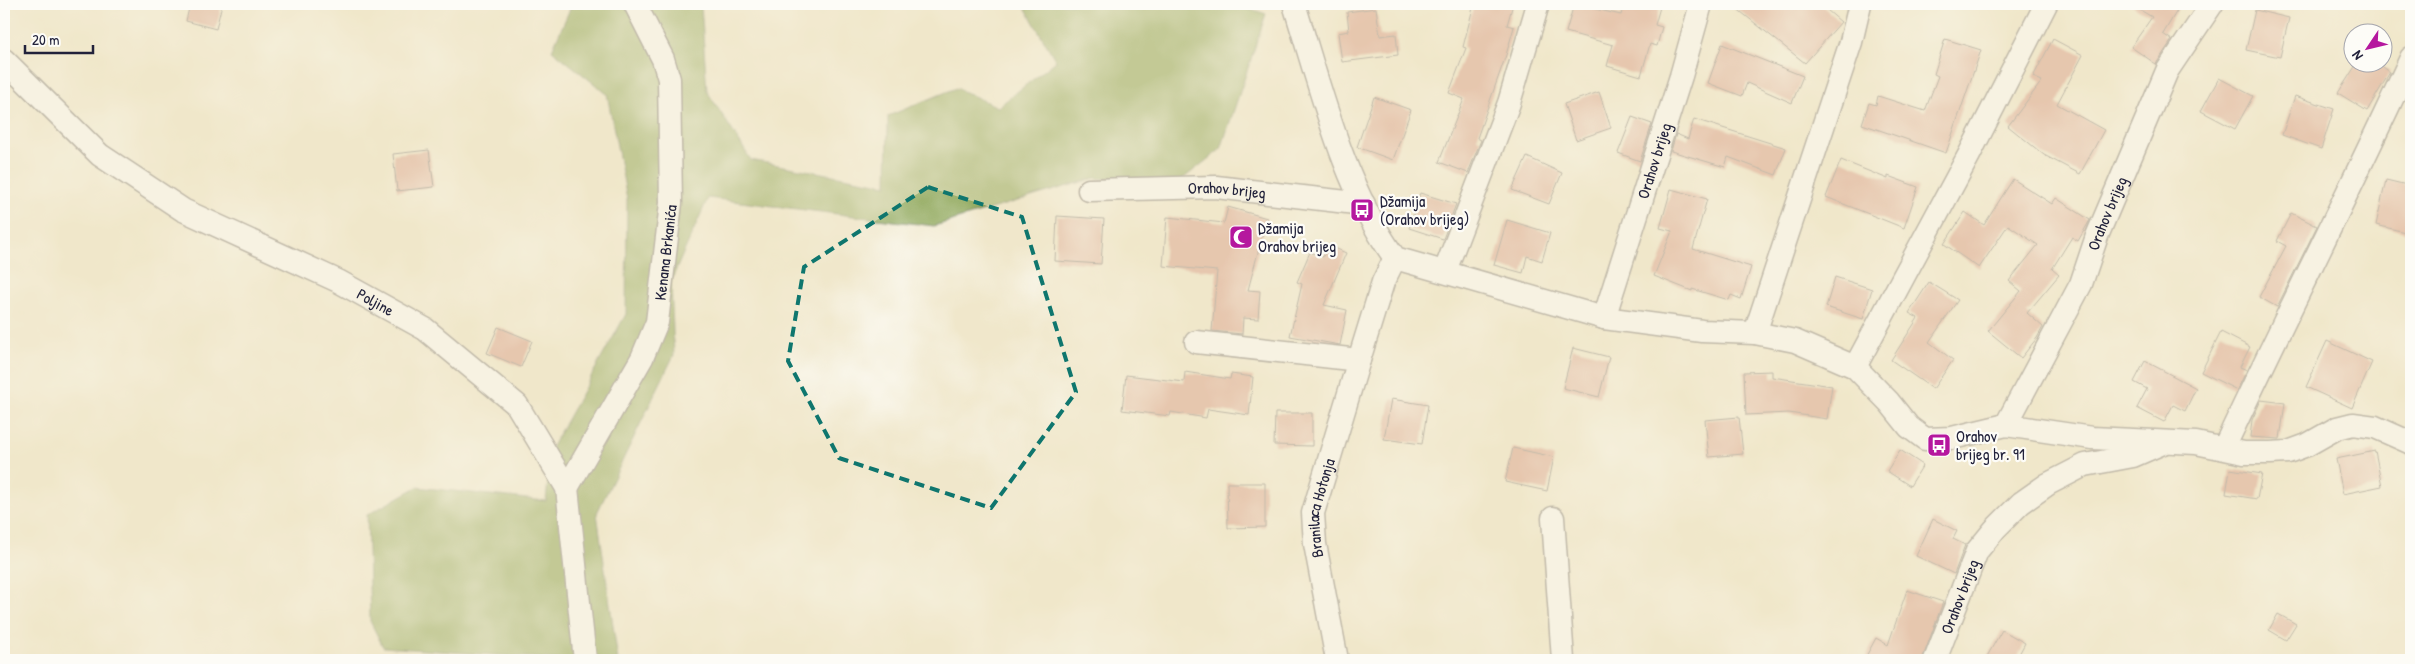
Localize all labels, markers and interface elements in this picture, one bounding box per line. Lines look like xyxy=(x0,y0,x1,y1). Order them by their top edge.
scale bar xyxy=(25,22,92,54)
north arrow xyxy=(2342,22,2392,72)
text: 20 m xyxy=(32,29,59,50)
text: N xyxy=(2347,47,2367,64)
street label: Orahov brijeg xyxy=(1632,120,1676,201)
street label: Orahov brijeg xyxy=(2082,173,2132,253)
street label: Orahov brijeg xyxy=(1188,176,1267,204)
place label: Džamija (Orahov brijeg) xyxy=(1380,190,1469,230)
bus stop icon: Džamija (Orahov brijeg) xyxy=(1349,197,1375,223)
street label: Kenana Brkanića xyxy=(649,204,682,302)
place label: Džamija Orahov brijeg xyxy=(1258,217,1336,257)
mosque icon: Džamija Orahov brijeg xyxy=(1228,224,1254,250)
street label: Poljine xyxy=(353,283,399,321)
place label: Orahov brijeg br. 91 xyxy=(1956,425,2025,465)
bus stop icon: Orahov brijeg br. 91 xyxy=(1926,432,1952,458)
street label: Branilaca Hotonja xyxy=(1302,456,1340,560)
street label: Orahov brijeg xyxy=(1935,556,1984,637)

